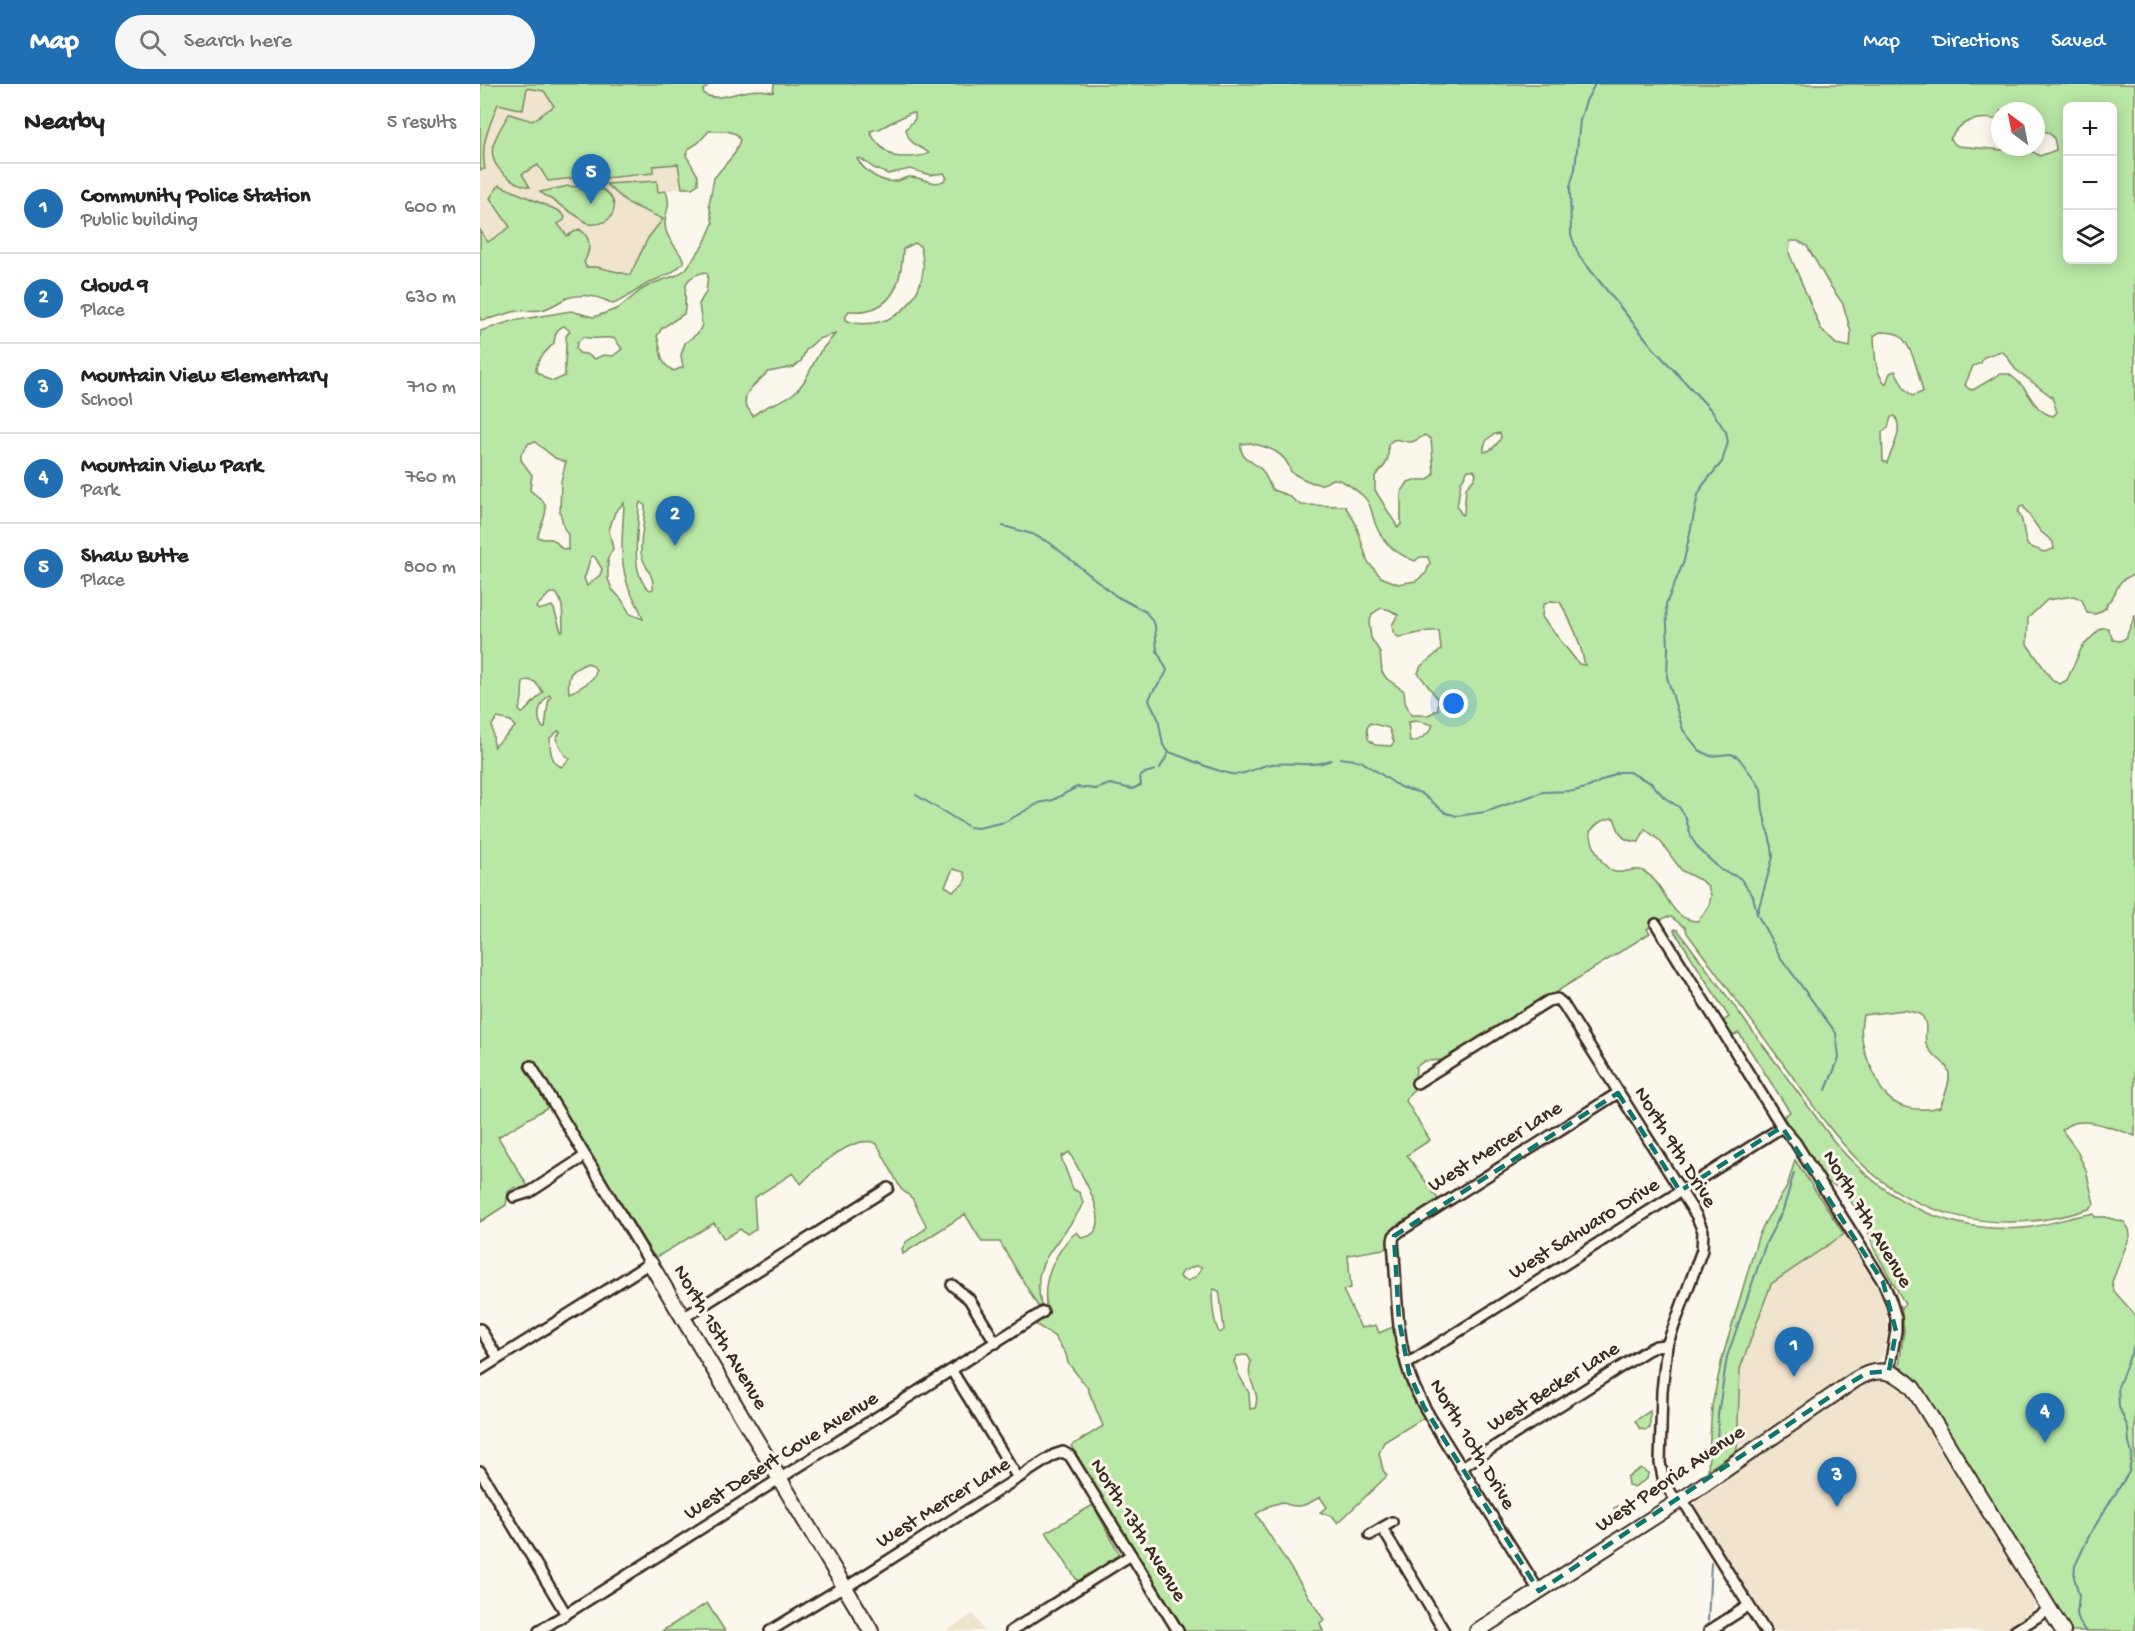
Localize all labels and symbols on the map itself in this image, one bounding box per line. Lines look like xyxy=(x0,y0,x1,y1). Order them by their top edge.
north arrow xyxy=(1991,102,2045,156)
pin: 5 xyxy=(572,154,610,204)
pin: 2 xyxy=(656,496,694,546)
your location xyxy=(1439,689,1468,718)
street label: North 9th Drive xyxy=(1627,1083,1722,1214)
street label: West Mercer Lane xyxy=(1424,1096,1569,1199)
street label: North 7th Avenue xyxy=(1815,1147,1917,1294)
street label: West Sahuaro Drive xyxy=(1505,1173,1666,1287)
street label: North 15th Avenue xyxy=(666,1261,773,1416)
pin: 1 xyxy=(1774,1328,1814,1377)
street label: West Becker Lane xyxy=(1483,1337,1626,1439)
street label: North 10th Drive xyxy=(1422,1375,1520,1516)
street label: West Desert Cove Avenue xyxy=(680,1386,885,1527)
pin: 4 xyxy=(2026,1394,2064,1443)
street label: West Peoria Avenue xyxy=(1591,1420,1752,1539)
street label: West Mercer Lane xyxy=(872,1452,1017,1555)
street label: North 13th Avenue xyxy=(1083,1455,1192,1608)
pin: 3 xyxy=(1818,1458,1856,1507)

